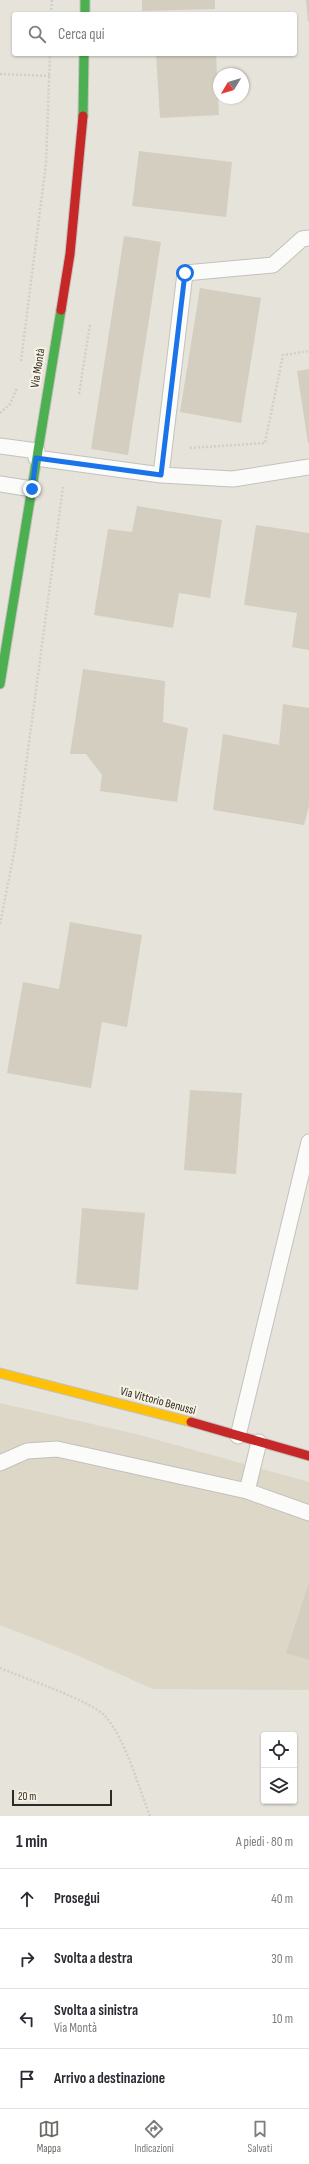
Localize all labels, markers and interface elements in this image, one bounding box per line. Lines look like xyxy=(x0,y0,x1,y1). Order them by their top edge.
search box xyxy=(12,12,297,56)
icon: search xyxy=(26,23,48,45)
text: Cerca qui xyxy=(58,25,105,44)
north arrow xyxy=(213,68,249,104)
route start xyxy=(176,264,194,282)
street label: Via Montà xyxy=(27,347,49,389)
route end xyxy=(23,480,41,498)
street label: Via Vittorio Benussi xyxy=(119,1384,197,1418)
map controls xyxy=(261,1732,297,1804)
button: locate xyxy=(261,1732,297,1768)
button: layers xyxy=(261,1768,297,1804)
scale bar xyxy=(12,1788,112,1807)
text: 20 m xyxy=(18,1790,36,1803)
text: 1 min xyxy=(16,1832,48,1852)
text: A piedi · 80 m xyxy=(236,1834,293,1850)
icon: ahead xyxy=(16,1888,38,1910)
text: Prosegui xyxy=(54,1889,100,1908)
text: 40 m xyxy=(271,1891,293,1907)
icon: right xyxy=(16,1948,38,1970)
text: Svolta a destra xyxy=(54,1949,133,1968)
text: 30 m xyxy=(271,1951,293,1967)
text: Svolta a sinistra xyxy=(54,2001,138,2020)
icon: left xyxy=(16,2008,38,2030)
text: 10 m xyxy=(272,2011,293,2027)
text: Via Montà xyxy=(54,2020,97,2036)
icon: arrive xyxy=(16,2068,38,2090)
text: Arrivo a destinazione xyxy=(54,2069,165,2088)
tab: Mappa xyxy=(37,2118,61,2155)
tab: Indicazioni xyxy=(135,2118,174,2155)
tab: Salvati xyxy=(247,2118,272,2155)

